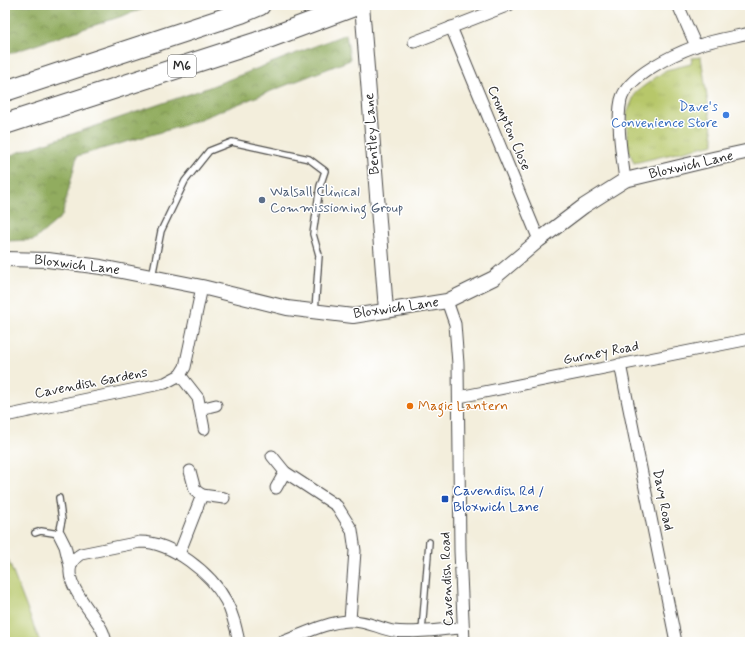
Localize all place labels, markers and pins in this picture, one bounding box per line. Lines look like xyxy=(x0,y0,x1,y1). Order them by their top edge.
place label: Dave's Convenience Store xyxy=(611,98,718,132)
marker: Dave's Convenience Store xyxy=(721,110,731,120)
place label: Walsall Clinical Commissioning Group xyxy=(270,183,403,219)
marker: Walsall Clinical Commissioning Group xyxy=(257,195,267,205)
place label: Magic Lantern xyxy=(418,397,508,417)
marker: Magic Lantern xyxy=(405,401,415,411)
place label: Cavendish Rd / Bloxwich Lane xyxy=(453,482,544,516)
marker: Cavendish Rd / Bloxwich Lane xyxy=(440,494,450,504)

